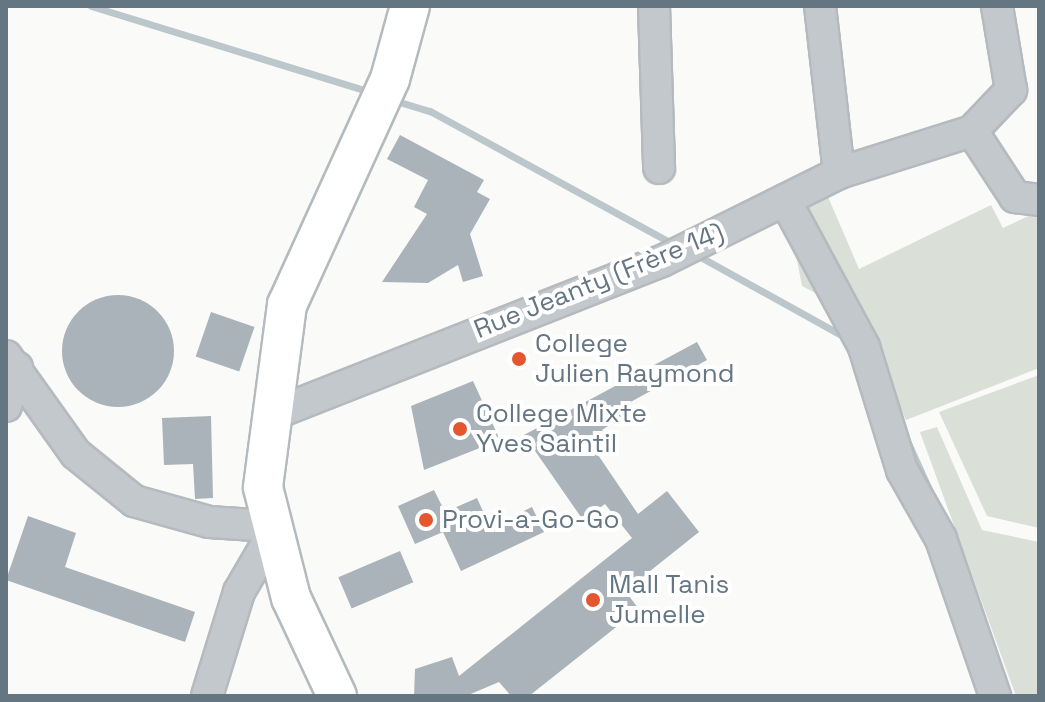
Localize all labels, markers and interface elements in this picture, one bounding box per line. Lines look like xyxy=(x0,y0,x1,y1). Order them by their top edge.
street label: Rue Jeanty (Frère 14) xyxy=(470,217,728,345)
place label: College Julien Raymond xyxy=(535,328,734,390)
marker: College Julien Raymond xyxy=(510,350,528,368)
place label: College Mixte Yves Saintil xyxy=(476,398,647,460)
marker: College Mixte Yves Saintil xyxy=(451,420,469,438)
place label: Provi-a-Go-Go xyxy=(442,504,620,536)
marker: Provi-a-Go-Go xyxy=(417,511,435,529)
place label: Mall Tanis Jumelle xyxy=(609,569,730,630)
marker: Mall Tanis Jumelle xyxy=(584,591,602,609)

